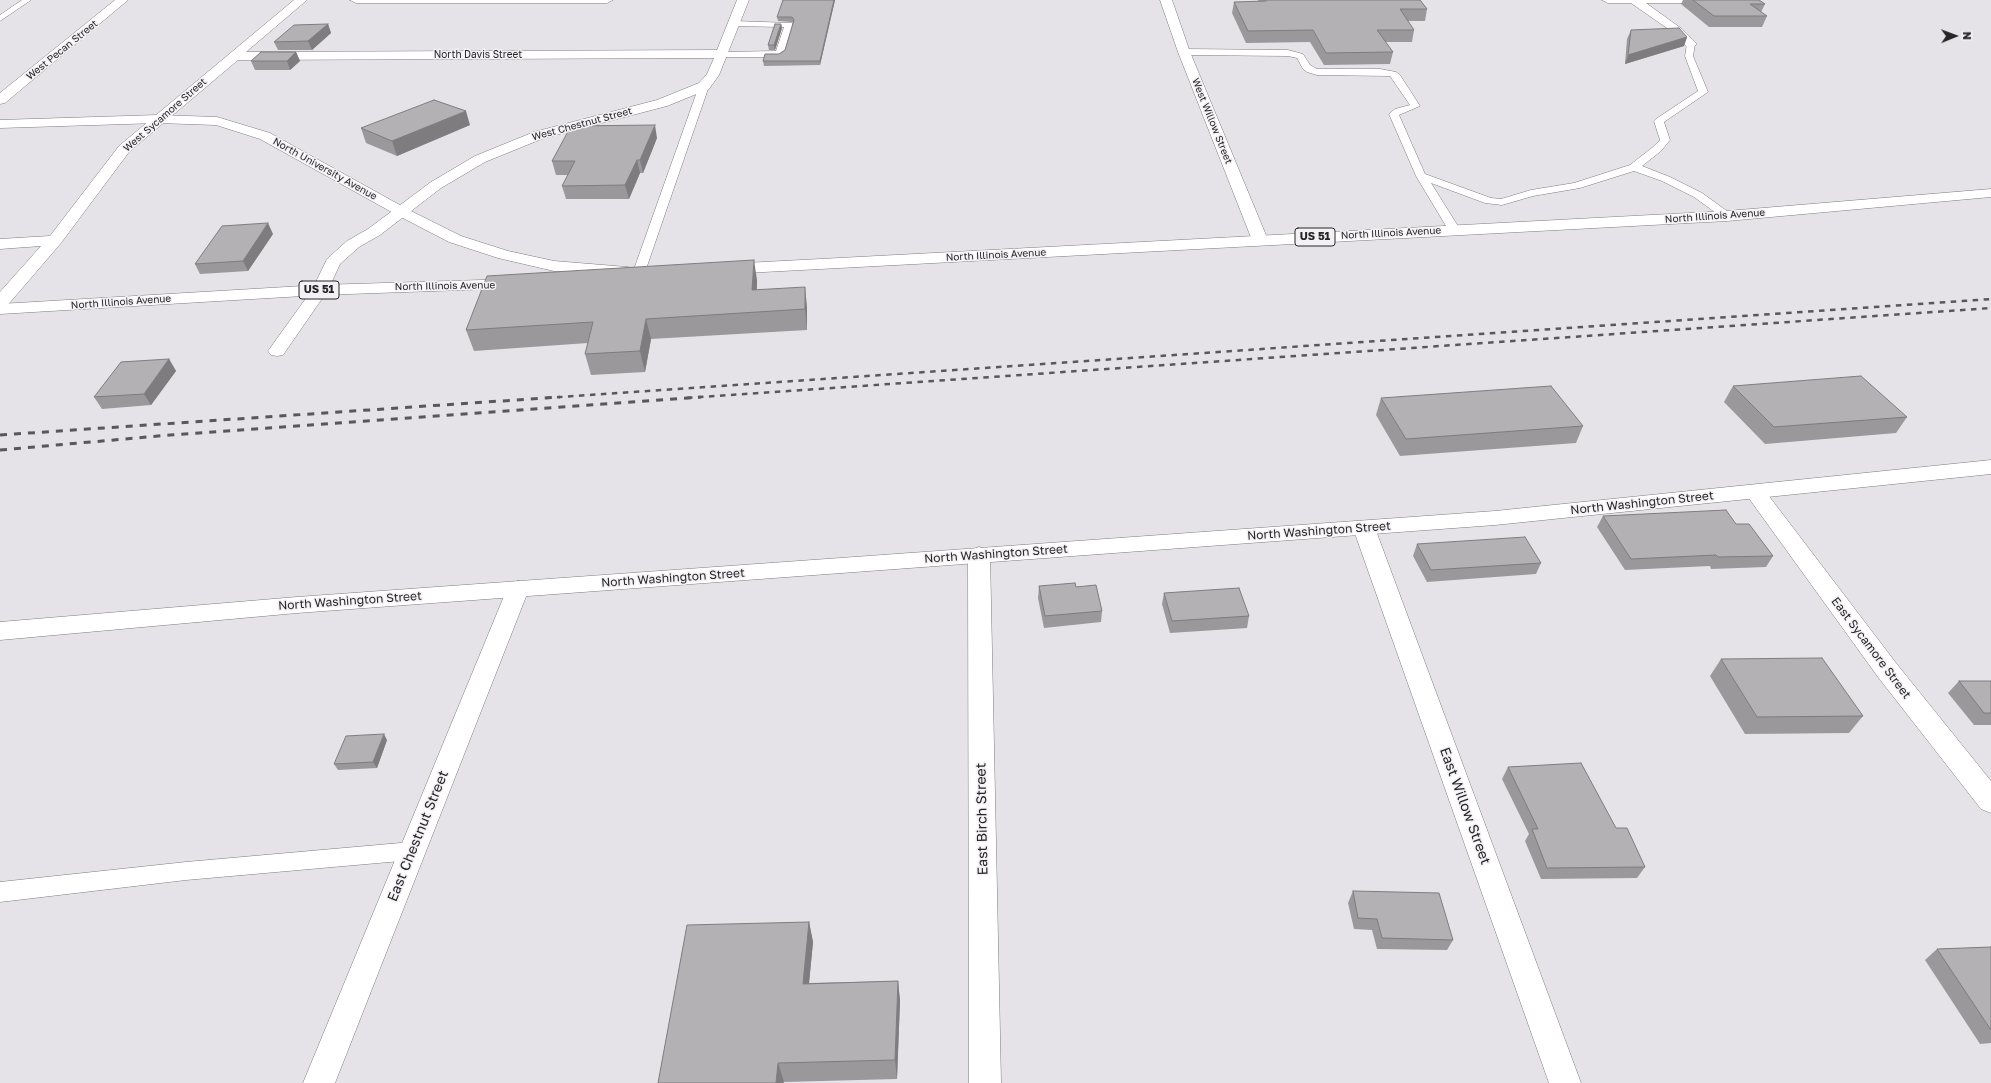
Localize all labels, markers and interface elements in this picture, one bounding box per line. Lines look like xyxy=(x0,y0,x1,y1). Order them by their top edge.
north arrow xyxy=(1935,16,1975,56)
street label: West Pecan Street xyxy=(24,18,100,82)
text: N xyxy=(1961,31,1974,40)
street label: North Davis Street xyxy=(434,49,522,61)
street label: West Sycamore Street xyxy=(121,76,209,154)
street label: West Willow Street xyxy=(1189,76,1235,166)
street label: West Chestnut Street xyxy=(531,105,633,143)
street label: North University Avenue xyxy=(271,135,379,203)
street label: North Illinois Avenue xyxy=(1664,207,1766,225)
street label: North Illinois Avenue xyxy=(1341,224,1441,242)
road number: US 51 xyxy=(1295,228,1335,246)
street label: North Illinois Avenue xyxy=(946,246,1046,264)
street label: North Illinois Avenue xyxy=(395,279,495,293)
road number: US 51 xyxy=(299,281,339,299)
street label: North Illinois Avenue xyxy=(70,293,172,311)
street label: North Washington Street xyxy=(1570,488,1714,518)
street label: North Washington Street xyxy=(1247,519,1391,543)
street label: North Washington Street xyxy=(924,542,1068,566)
street label: North Washington Street xyxy=(601,566,745,590)
street label: North Washington Street xyxy=(278,589,422,613)
street label: East Sycamore Street xyxy=(1828,594,1914,702)
street label: East Willow Street xyxy=(1436,745,1494,867)
street label: East Birch Street xyxy=(973,763,991,875)
street label: East Chestnut Street xyxy=(384,768,452,904)

